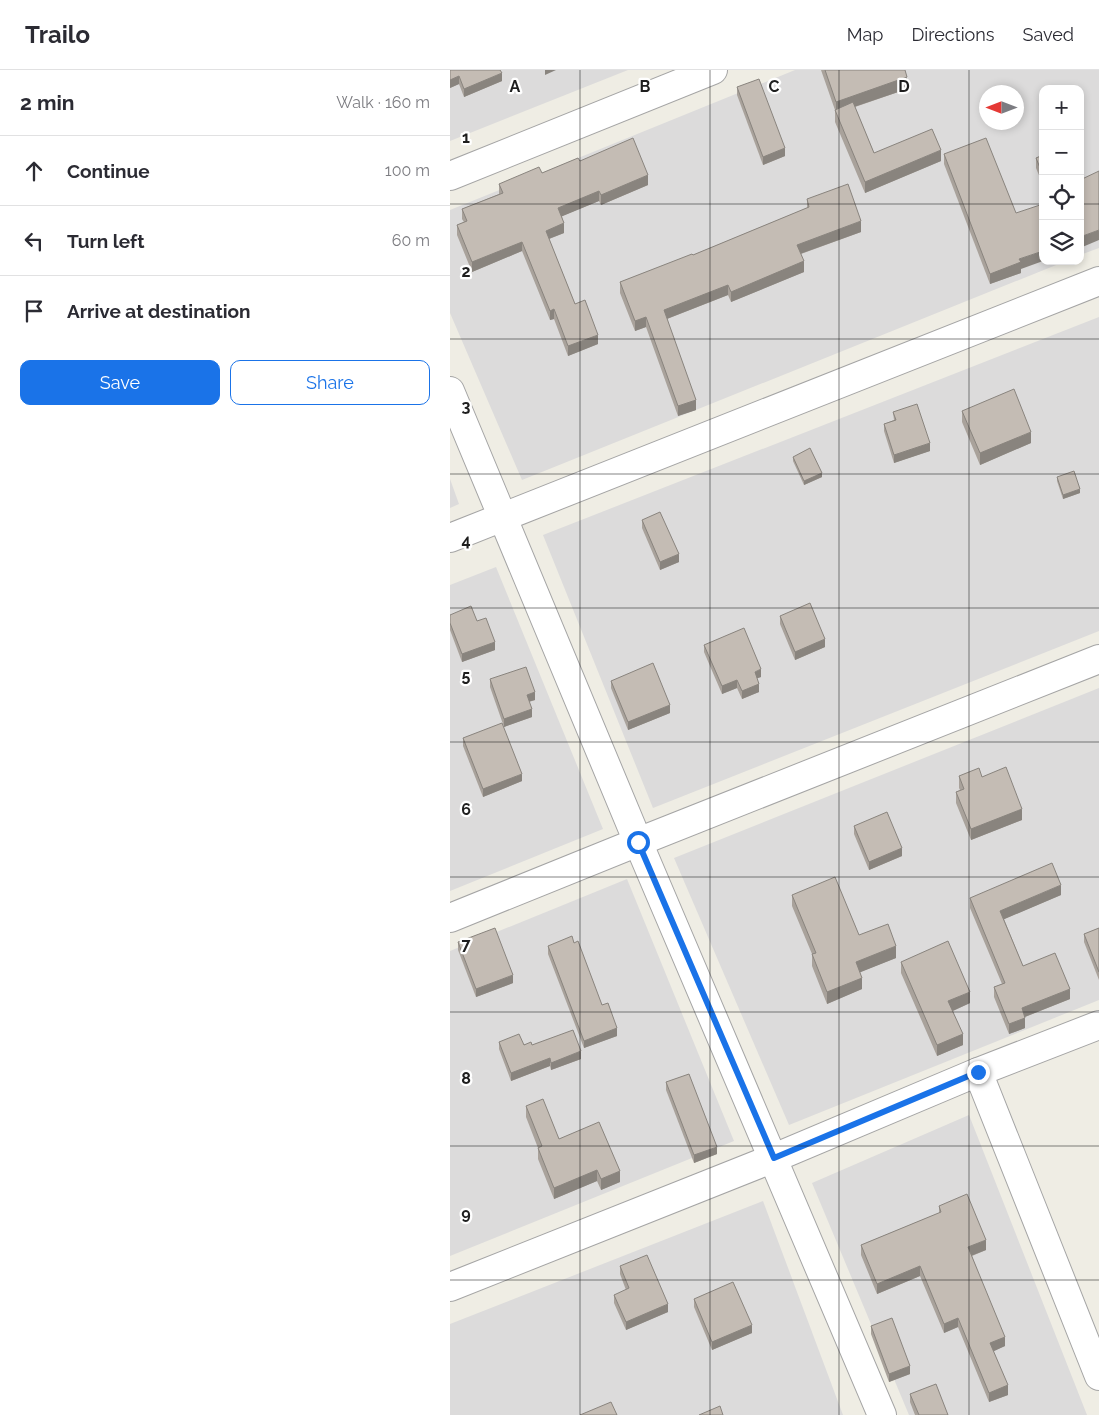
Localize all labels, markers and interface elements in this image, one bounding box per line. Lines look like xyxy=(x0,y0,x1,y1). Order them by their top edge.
text: Trailo xyxy=(25,20,90,49)
text: Map xyxy=(847,24,883,45)
text: Directions xyxy=(911,24,995,45)
text: Saved xyxy=(1023,24,1074,45)
text: A xyxy=(510,77,521,96)
text: B xyxy=(640,77,651,96)
text: C xyxy=(769,77,780,96)
text: D xyxy=(898,77,910,96)
north arrow xyxy=(979,85,1024,130)
map controls xyxy=(1039,85,1084,265)
button: + xyxy=(1039,85,1084,130)
text: 2 min xyxy=(20,90,74,115)
text: Walk · 160 m xyxy=(336,93,430,112)
text: 1 xyxy=(462,128,470,147)
button: − xyxy=(1039,130,1084,175)
icon: ahead xyxy=(20,157,48,185)
text: Continue xyxy=(67,160,150,182)
text: 100 m xyxy=(385,161,430,180)
button: locate xyxy=(1039,175,1084,220)
button: layers xyxy=(1039,220,1084,265)
icon: left xyxy=(20,227,48,255)
text: Turn left xyxy=(67,230,144,252)
text: 60 m xyxy=(392,231,430,250)
text: 2 xyxy=(461,262,471,281)
icon: arrive xyxy=(20,297,48,325)
text: Arrive at destination xyxy=(67,300,251,322)
button: Save xyxy=(20,360,220,405)
button: Share xyxy=(230,360,430,405)
text: 3 xyxy=(462,397,471,416)
text: 4 xyxy=(461,531,471,550)
text: 5 xyxy=(462,666,471,685)
text: 6 xyxy=(461,800,471,819)
route start xyxy=(627,831,650,854)
text: 7 xyxy=(462,935,471,954)
route end xyxy=(967,1061,990,1084)
text: 8 xyxy=(461,1069,471,1088)
text: 9 xyxy=(461,1204,471,1223)

